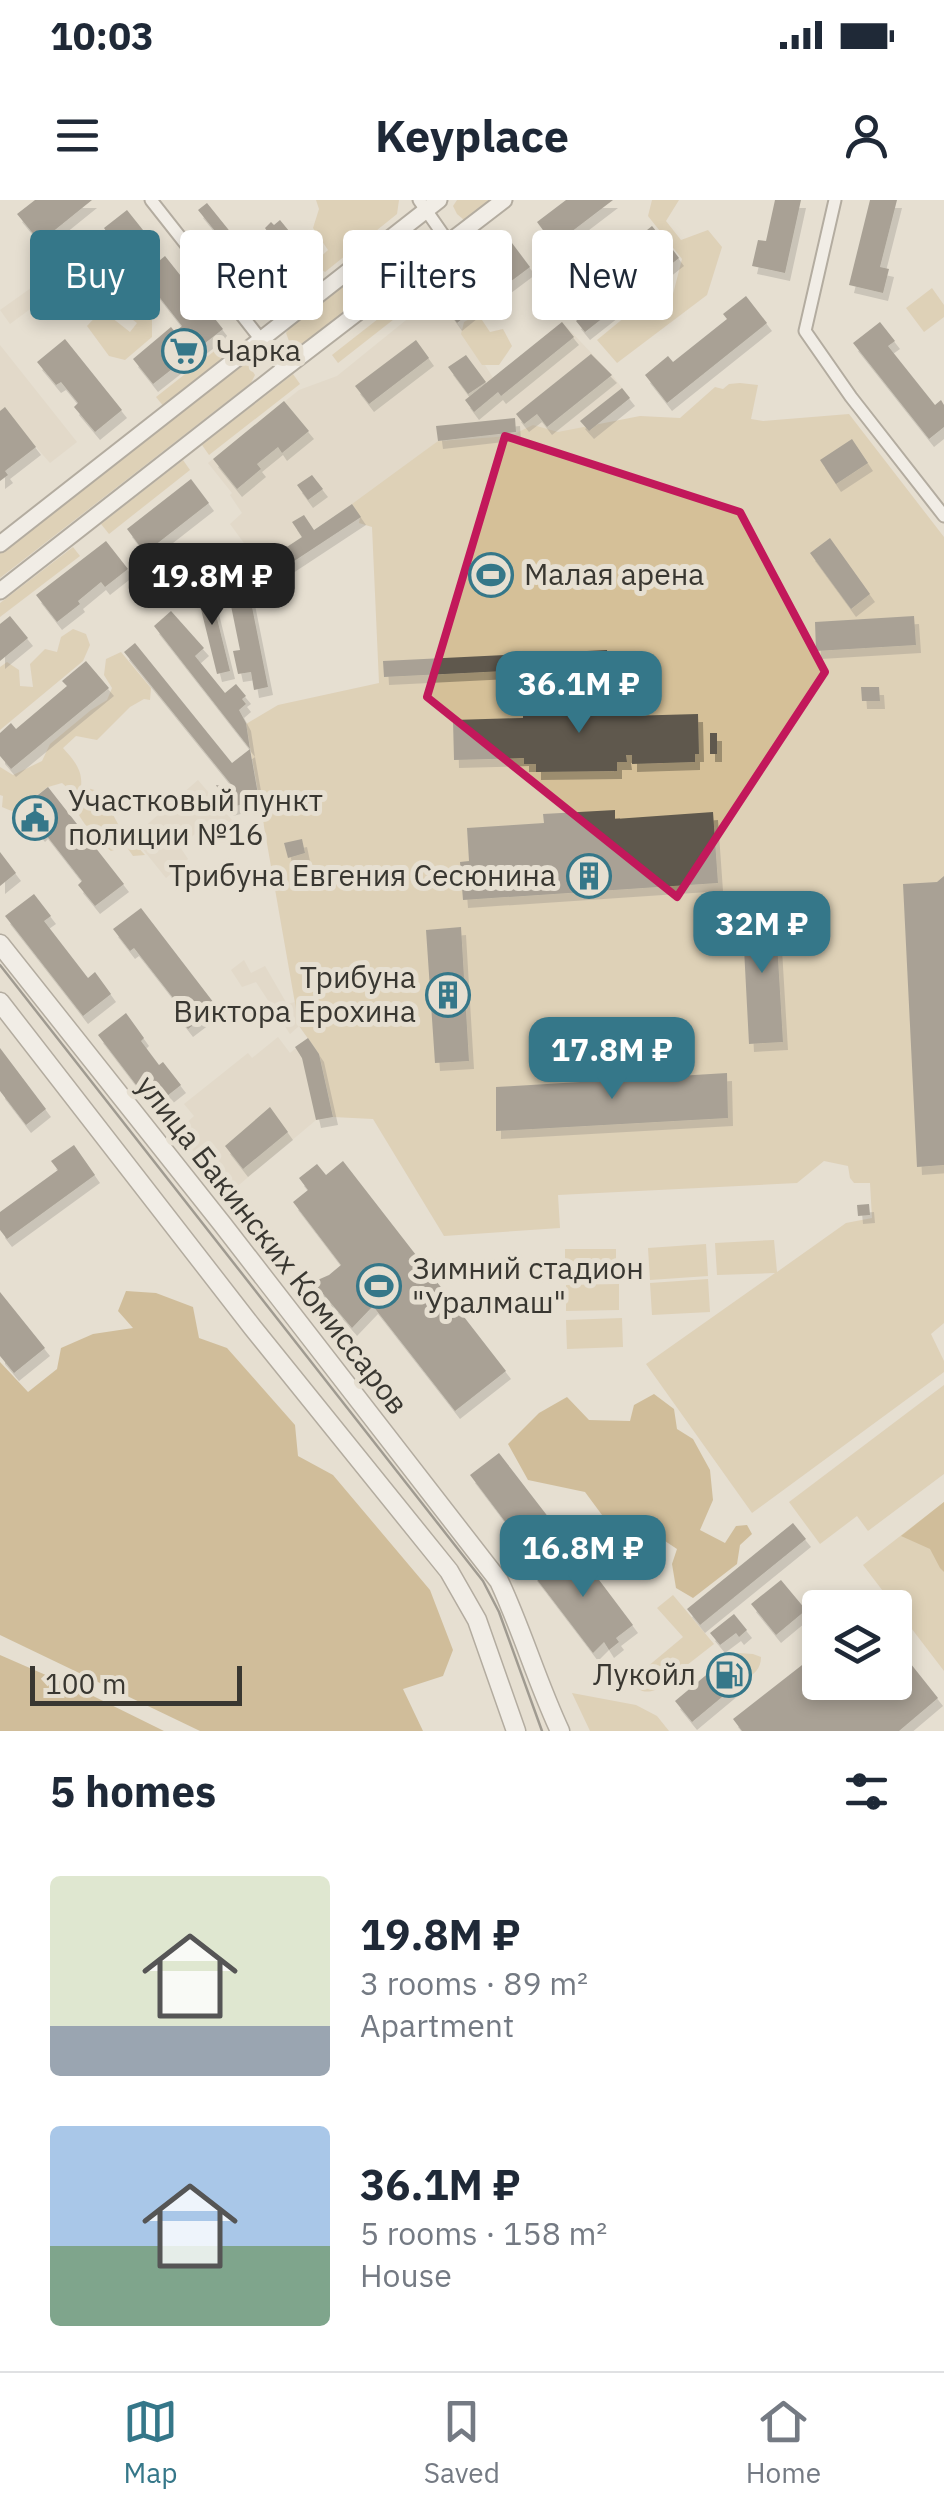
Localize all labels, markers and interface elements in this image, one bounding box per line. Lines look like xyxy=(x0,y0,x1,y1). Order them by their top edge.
text: 10:03 xyxy=(50,11,154,60)
text: Keyplace xyxy=(375,106,569,164)
icon: menu xyxy=(50,108,105,163)
icon: person xyxy=(839,108,894,163)
chip: Buy xyxy=(30,230,160,320)
chip: Rent xyxy=(180,230,323,320)
chip: Filters xyxy=(343,230,512,320)
chip: New xyxy=(532,230,673,320)
supermarket icon: Чарка xyxy=(161,328,207,374)
place label: Чарка xyxy=(216,330,301,369)
pin: 19.8M ₽ xyxy=(120,543,304,628)
sports icon: Малая арена xyxy=(468,552,514,598)
text: 19.8M ₽ xyxy=(151,554,273,596)
place label: Малая арена xyxy=(524,554,704,593)
pin: 36.1M ₽ xyxy=(487,651,671,736)
text: 36.1M ₽ xyxy=(518,662,640,704)
place label: Участковый пункт полиции №16 xyxy=(68,780,323,853)
public building icon: Участковый пункт полиции №16 xyxy=(12,795,58,841)
building icon: Трибуна Евгения Сесюнина xyxy=(566,853,612,899)
place label: Трибуна Евгения Сесюнина xyxy=(169,855,556,894)
pin: 32M ₽ xyxy=(692,891,832,976)
text: 32M ₽ xyxy=(715,902,809,944)
place label: Трибуна Виктора Ерохина xyxy=(173,957,416,1030)
building icon: Трибуна Виктора Ерохина xyxy=(425,972,471,1018)
pin: 17.8M ₽ xyxy=(520,1017,704,1102)
text: 17.8M ₽ xyxy=(551,1028,673,1070)
street label: улица Бакинских Комиссаров xyxy=(129,1067,418,1422)
place label: Зимний стадион "Уралмаш" xyxy=(412,1248,644,1321)
sports icon: Зимний стадион "Уралмаш" xyxy=(356,1263,402,1309)
pin: 16.8M ₽ xyxy=(491,1515,675,1600)
text: 16.8M ₽ xyxy=(522,1526,644,1568)
map controls xyxy=(802,1590,912,1700)
button: layers xyxy=(802,1590,912,1700)
fuel station icon: Лукойл xyxy=(706,1652,752,1698)
place label: Лукойл xyxy=(593,1654,696,1693)
scale bar xyxy=(30,1661,242,1706)
text: 100 m xyxy=(45,1665,126,1702)
text: 5 homes xyxy=(50,1764,216,1819)
icon: filters xyxy=(839,1764,894,1819)
text: 19.8M ₽ xyxy=(360,1907,521,1962)
icon: home xyxy=(130,1916,250,2036)
text: 3 rooms · 89 m² xyxy=(360,1962,588,2004)
text: Apartment xyxy=(360,2004,514,2046)
text: 36.1M ₽ xyxy=(360,2157,521,2212)
icon: home xyxy=(130,2166,250,2286)
text: 5 rooms · 158 m² xyxy=(360,2212,607,2254)
text: House xyxy=(360,2254,452,2296)
tab: Map xyxy=(123,2394,178,2491)
tab: Saved xyxy=(424,2394,500,2491)
tab: Home xyxy=(746,2394,821,2491)

